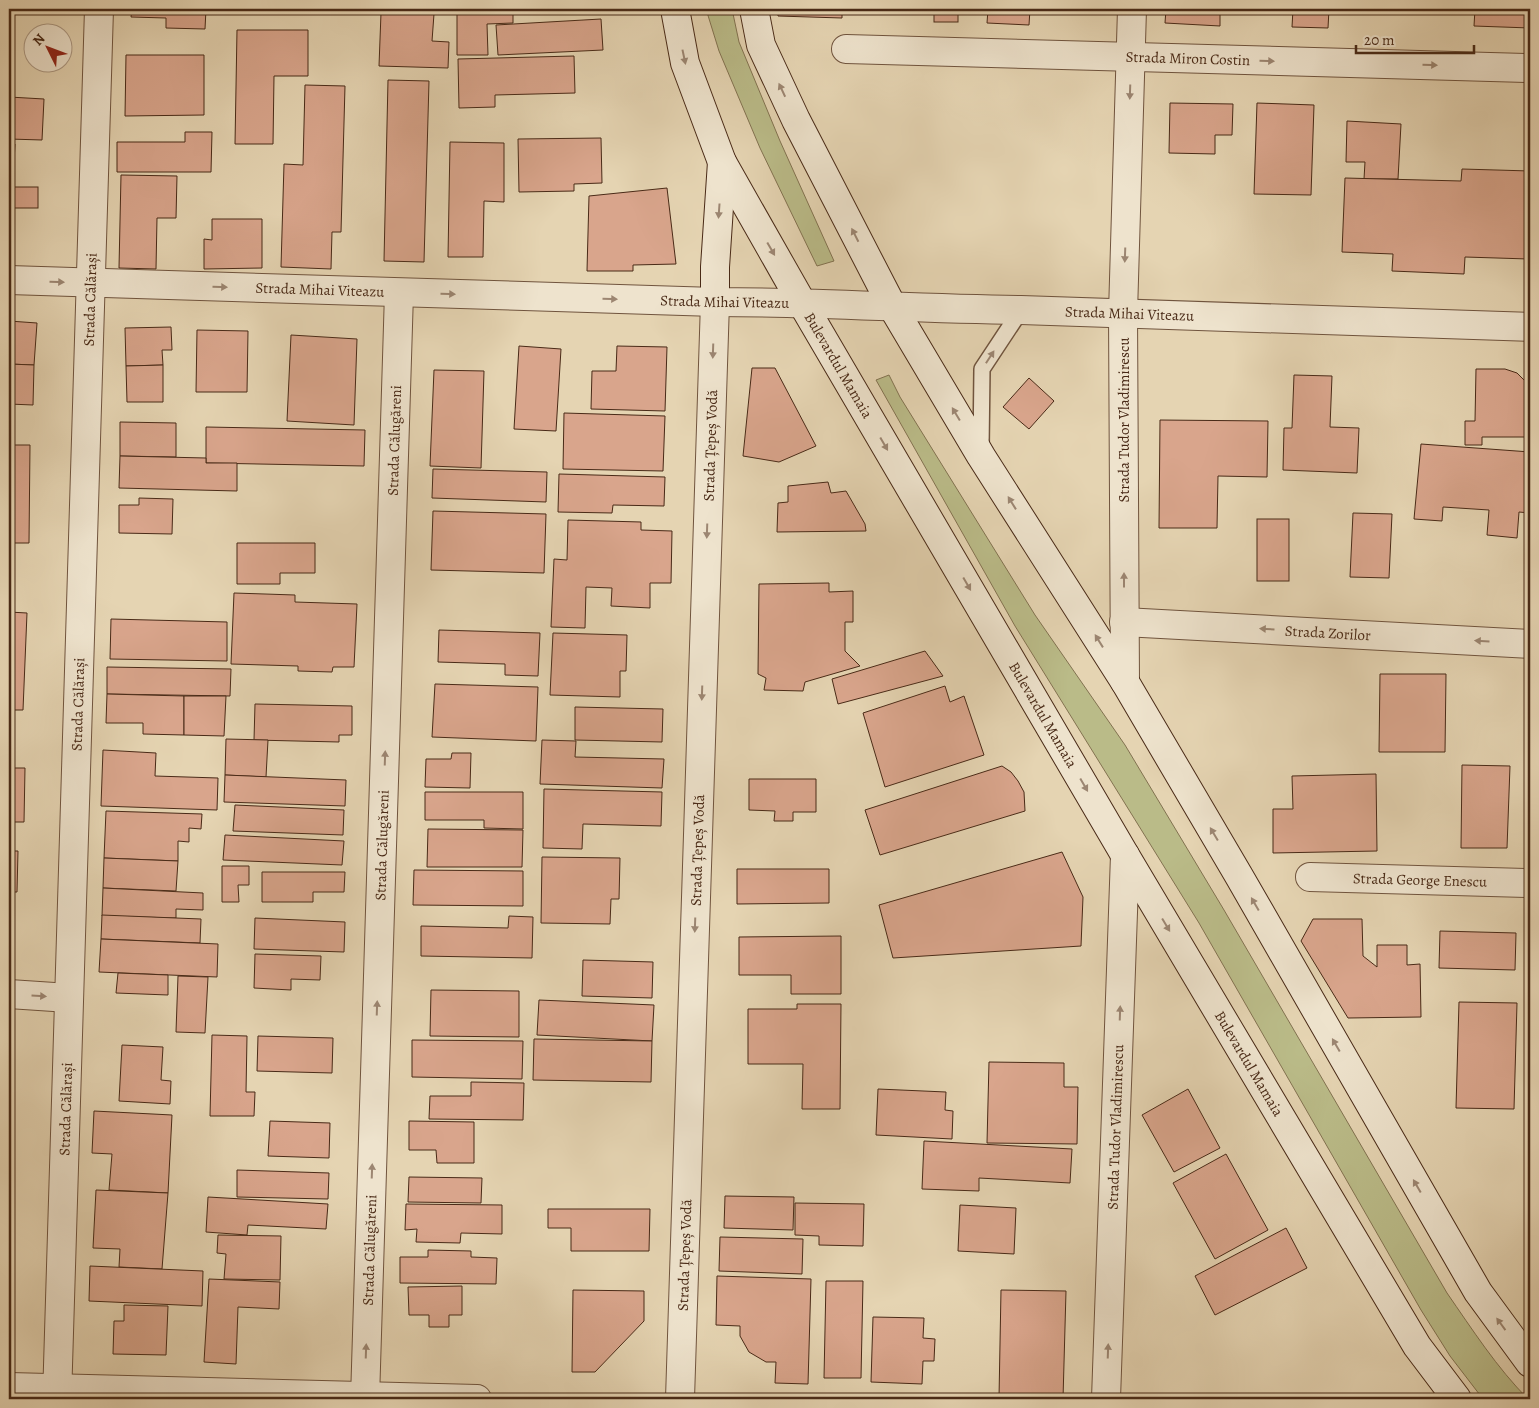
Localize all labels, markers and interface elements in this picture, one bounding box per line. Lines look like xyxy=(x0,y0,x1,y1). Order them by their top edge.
north arrow xyxy=(22,22,72,72)
scale bar xyxy=(1356,22,1474,54)
text: N xyxy=(28,29,49,50)
text: 20 m xyxy=(1364,30,1395,50)
street label: Strada Miron Costin xyxy=(1125,47,1250,70)
one-way arrow xyxy=(680,49,688,64)
one-way arrow xyxy=(1259,57,1275,65)
one-way arrow xyxy=(1422,61,1438,69)
one-way arrow xyxy=(777,83,785,97)
one-way arrow xyxy=(1126,85,1134,101)
one-way arrow xyxy=(714,203,722,219)
one-way arrow xyxy=(851,228,859,242)
one-way arrow xyxy=(767,243,776,256)
one-way arrow xyxy=(1121,247,1129,263)
street label: Strada Călărași xyxy=(79,252,102,347)
one-way arrow xyxy=(50,278,66,286)
street label: Strada Mihai Viteazu xyxy=(255,278,386,302)
one-way arrow xyxy=(212,283,228,291)
one-way arrow xyxy=(440,290,456,298)
street label: Strada Mihai Viteazu xyxy=(660,290,790,313)
one-way arrow xyxy=(602,295,618,303)
street label: Strada Mihai Viteazu xyxy=(1065,301,1195,326)
street label: Bulevardul Mamaia xyxy=(800,309,877,422)
street label: Strada Tudor Vladimirescu xyxy=(1114,337,1134,503)
one-way arrow xyxy=(709,343,717,359)
one-way arrow xyxy=(985,350,995,363)
street label: Strada Călugăreni xyxy=(383,385,406,496)
street label: Strada Țepeș Vodă xyxy=(699,389,722,502)
one-way arrow xyxy=(952,407,961,420)
one-way arrow xyxy=(880,437,889,450)
one-way arrow xyxy=(1007,497,1016,510)
one-way arrow xyxy=(703,523,711,539)
one-way arrow xyxy=(1120,572,1128,588)
one-way arrow xyxy=(962,577,971,591)
street label: Strada Zorilor xyxy=(1284,621,1372,645)
one-way arrow xyxy=(1259,625,1275,633)
one-way arrow xyxy=(1094,634,1103,647)
one-way arrow xyxy=(1473,637,1489,645)
street label: Strada Călărași xyxy=(67,657,89,751)
street label: Bulevardul Mamaia xyxy=(1004,658,1082,772)
one-way arrow xyxy=(698,685,706,701)
one-way arrow xyxy=(381,750,389,766)
one-way arrow xyxy=(1080,777,1088,792)
street label: Strada Călugăreni xyxy=(370,790,394,901)
street label: Strada Țepeș Vodă xyxy=(686,794,709,906)
one-way arrow xyxy=(1210,827,1219,840)
street label: Strada George Enescu xyxy=(1353,868,1488,892)
one-way arrow xyxy=(1251,897,1260,910)
one-way arrow xyxy=(691,918,699,934)
one-way arrow xyxy=(1162,918,1171,931)
one-way arrow xyxy=(31,992,47,1000)
one-way arrow xyxy=(373,1000,381,1016)
one-way arrow xyxy=(1116,1005,1124,1021)
street label: Bulevardul Mamaia xyxy=(1210,1007,1288,1120)
one-way arrow xyxy=(1332,1037,1340,1052)
street label: Strada Tudor Vladimirescu xyxy=(1103,1043,1128,1210)
street label: Strada Călărași xyxy=(54,1062,77,1156)
one-way arrow xyxy=(368,1162,376,1178)
one-way arrow xyxy=(1412,1179,1421,1192)
street label: Strada Călugăreni xyxy=(358,1194,381,1306)
street label: Strada Țepeș Vodă xyxy=(673,1199,696,1311)
one-way arrow xyxy=(1496,1318,1507,1331)
one-way arrow xyxy=(363,1342,371,1358)
one-way arrow xyxy=(1104,1342,1112,1358)

